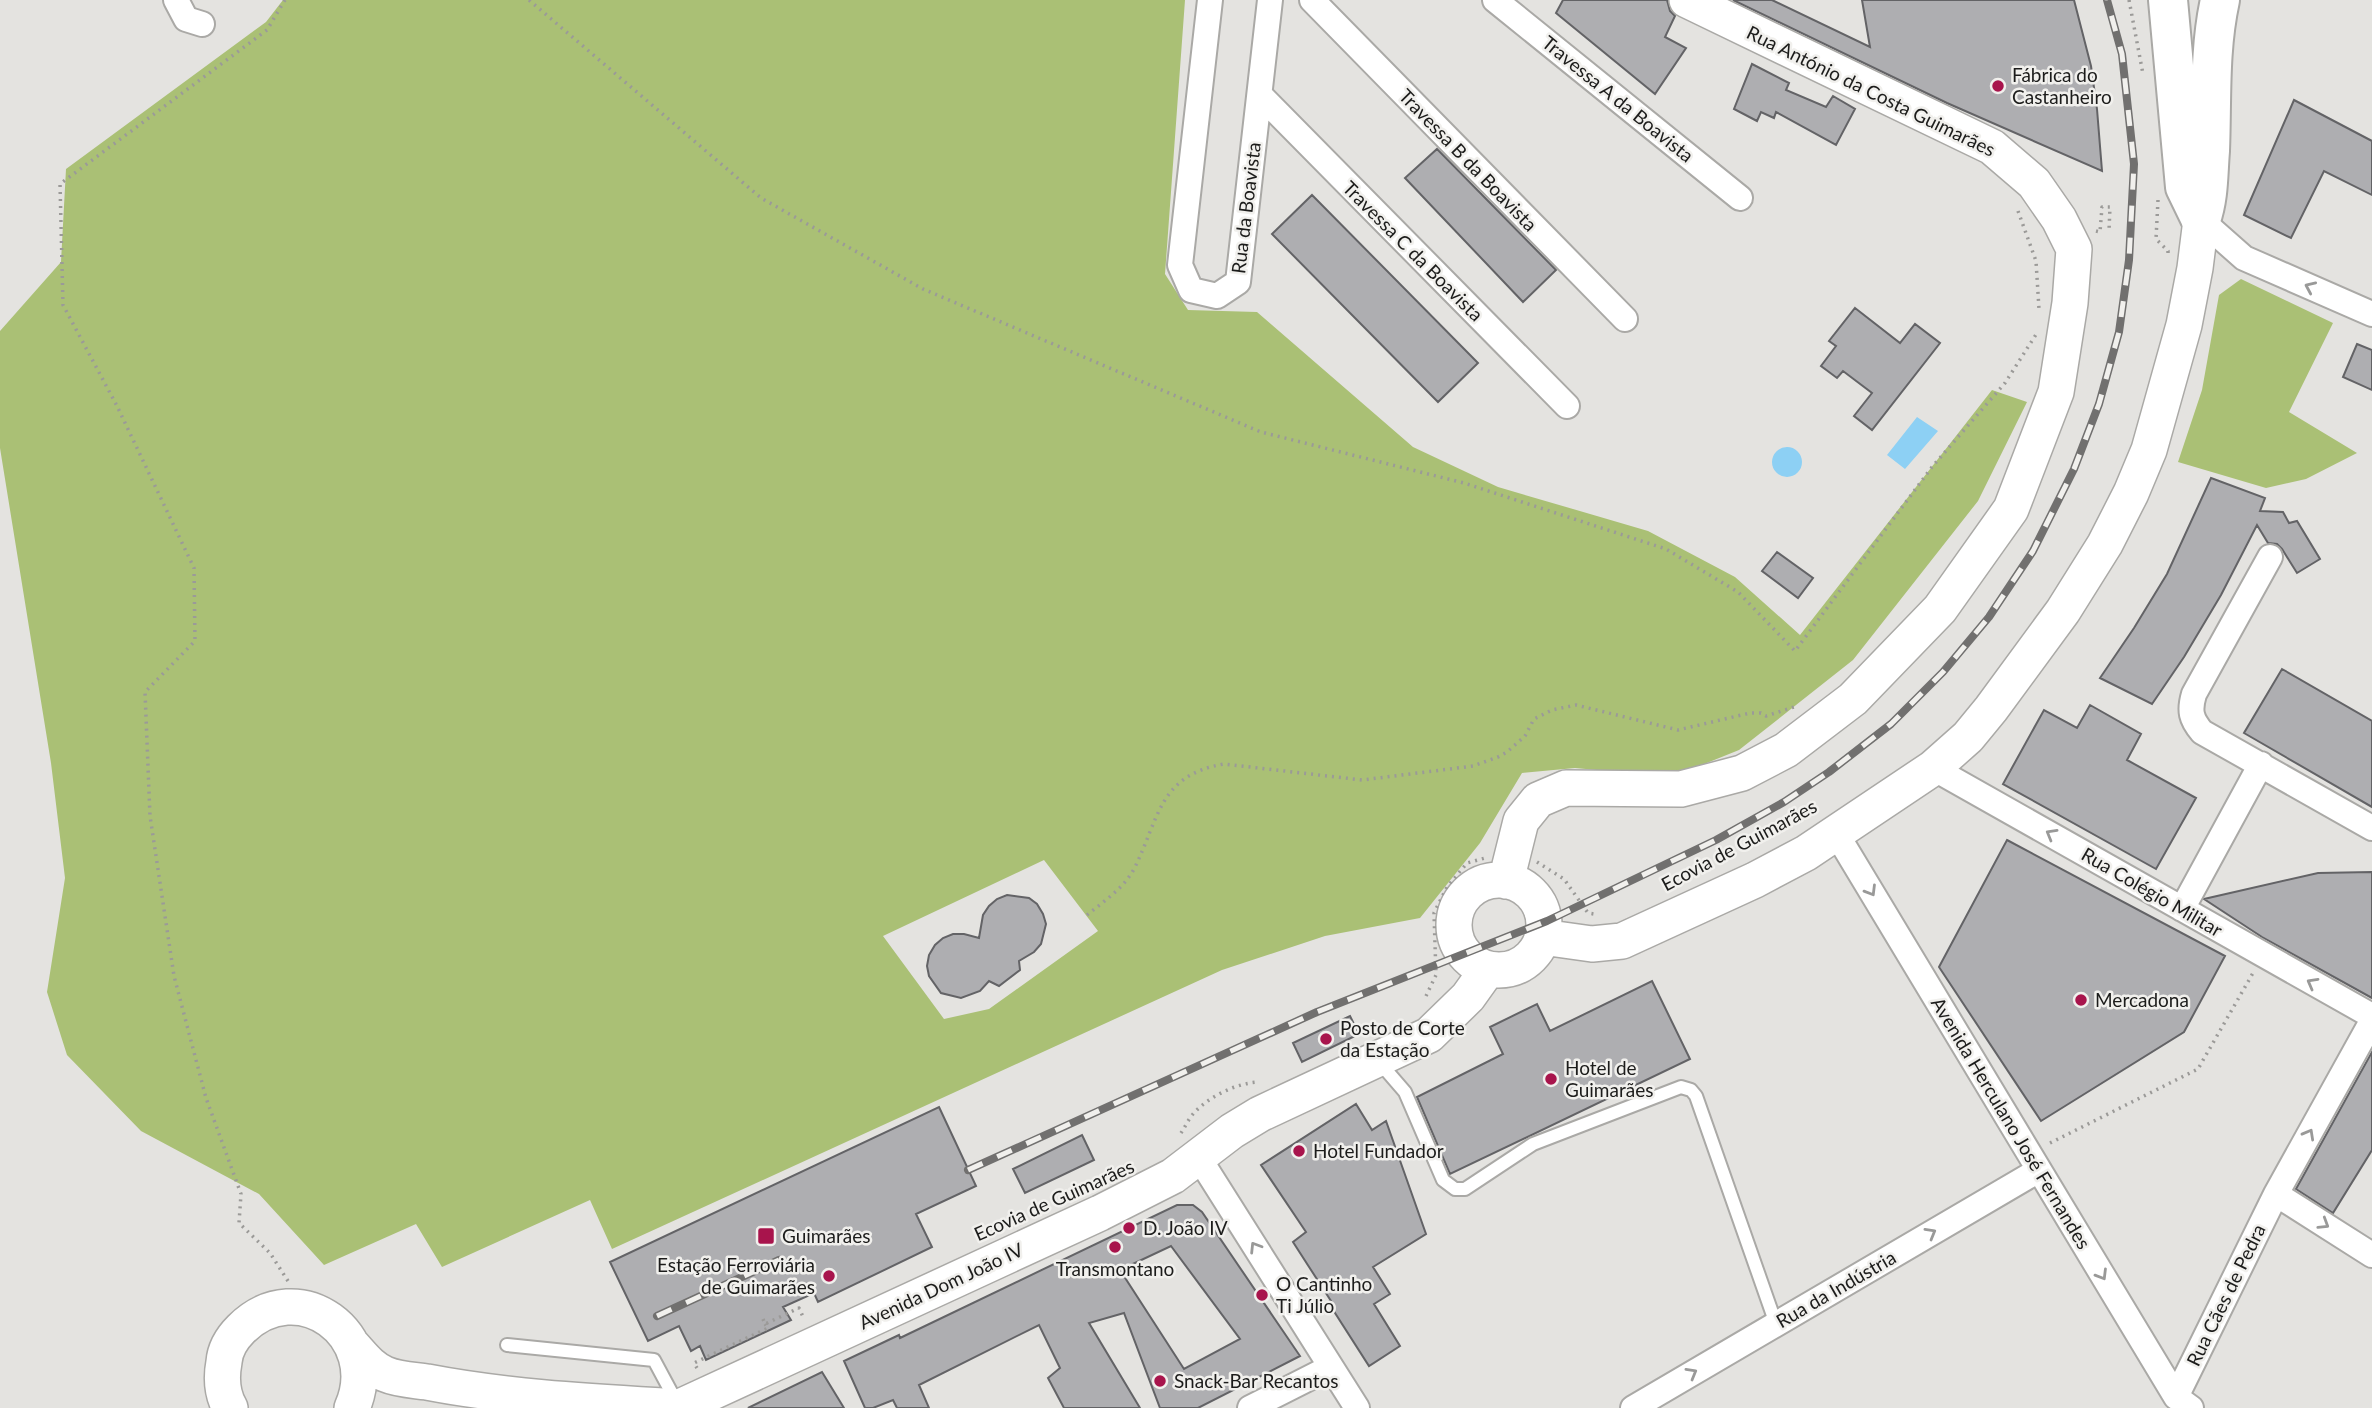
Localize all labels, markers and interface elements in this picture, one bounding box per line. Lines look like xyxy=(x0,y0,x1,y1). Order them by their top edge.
street label: Rua António da Costa Guimarães xyxy=(1743,20,1999,161)
street label: Travessa A da Boavista xyxy=(1538,31,1699,167)
place label: Fábrica do Castanheiro xyxy=(2012,63,2112,108)
marker: Fábrica do Castanheiro xyxy=(1990,78,2006,94)
street label: Travessa B da Boavista xyxy=(1395,84,1542,235)
street label: Rua da Boavista xyxy=(1226,141,1265,275)
street label: Travessa C da Boavista xyxy=(1338,176,1488,326)
one-way arrow xyxy=(2304,281,2317,295)
street label: Ecovia de Guimarães xyxy=(1657,794,1820,895)
one-way arrow xyxy=(2045,829,2058,842)
street label: Rua Colégio Militar xyxy=(2078,842,2227,941)
one-way arrow xyxy=(1863,884,1876,897)
one-way arrow xyxy=(2307,978,2320,991)
place label: Mercadona xyxy=(2095,988,2189,1011)
marker: Mercadona xyxy=(2073,992,2089,1008)
street label: Avenida Herculano José Fernandes xyxy=(1927,993,2096,1253)
place label: Posto de Corte da Estação xyxy=(1340,1016,1465,1061)
marker: Posto de Corte da Estação xyxy=(1318,1031,1334,1047)
place label: Hotel de Guimarães xyxy=(1565,1056,1653,1101)
marker: Hotel de Guimarães xyxy=(1543,1071,1559,1087)
one-way arrow xyxy=(2301,1129,2314,1142)
place label: Hotel Fundador xyxy=(1313,1139,1444,1162)
marker: Hotel Fundador xyxy=(1291,1143,1307,1159)
street label: Ecovia de Guimarães xyxy=(970,1154,1137,1245)
place label: D. João IV xyxy=(1143,1216,1228,1239)
one-way arrow xyxy=(2316,1216,2329,1229)
marker: D. João IV xyxy=(1121,1220,1137,1236)
street label: Rua Cães de Pedra xyxy=(2181,1220,2270,1369)
place label: Guimarães xyxy=(782,1224,870,1247)
marker: Guimarães xyxy=(756,1226,776,1246)
one-way arrow xyxy=(1923,1229,1936,1242)
street label: Avenida Dom João IV xyxy=(855,1237,1027,1334)
marker: Transmontano xyxy=(1107,1239,1123,1255)
one-way arrow xyxy=(1251,1241,1264,1254)
street label: Rua da Indústria xyxy=(1772,1245,1900,1332)
place label: Estação Ferroviária de Guimarães xyxy=(657,1253,815,1298)
place label: Transmontano xyxy=(1056,1257,1174,1280)
one-way arrow xyxy=(2094,1267,2107,1280)
marker: Estação Ferroviária de Guimarães xyxy=(821,1268,837,1284)
place label: O Cantinho Ti Júlio xyxy=(1276,1272,1372,1317)
marker: O Cantinho Ti Júlio xyxy=(1254,1287,1270,1303)
place label: Snack-Bar Recantos xyxy=(1174,1369,1339,1392)
one-way arrow xyxy=(1685,1369,1698,1382)
marker: Snack-Bar Recantos xyxy=(1152,1373,1168,1389)

